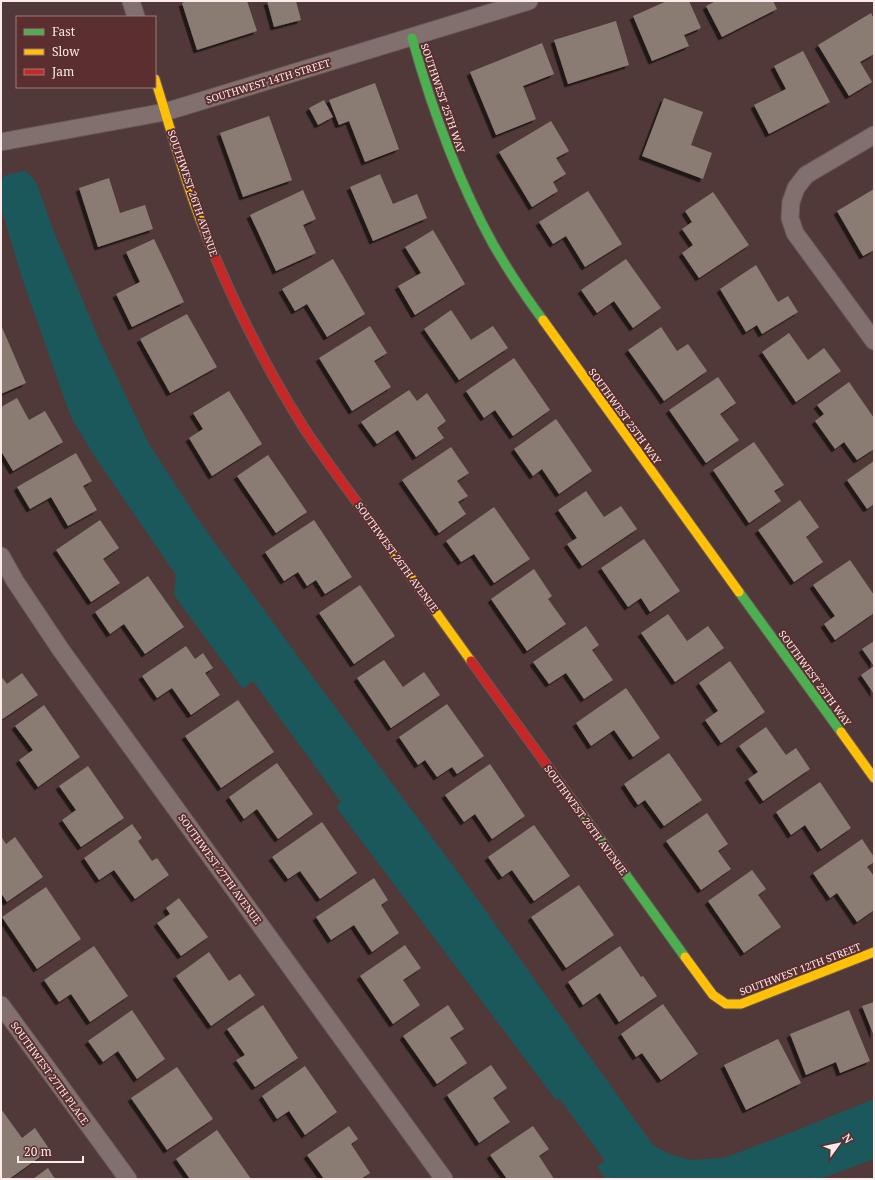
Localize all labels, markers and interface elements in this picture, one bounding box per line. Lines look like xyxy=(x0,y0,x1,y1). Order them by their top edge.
legend xyxy=(16,16,156,88)
text: Fast xyxy=(52,23,75,40)
street label: SOUTHWEST 25TH WAY xyxy=(418,41,469,155)
text: Slow xyxy=(52,43,80,60)
street label: SOUTHWEST 14TH STREET xyxy=(204,55,332,107)
text: Jam xyxy=(51,63,74,80)
street label: SOUTHWEST 26TH AVENUE xyxy=(165,128,221,258)
street label: SOUTHWEST 25TH WAY xyxy=(586,365,665,467)
street label: SOUTHWEST 26TH AVENUE xyxy=(352,499,442,615)
street label: SOUTHWEST 25TH WAY xyxy=(776,627,855,729)
street label: SOUTHWEST 26TH AVENUE xyxy=(541,762,631,878)
street label: SOUTHWEST 27TH AVENUE xyxy=(175,811,265,927)
street label: SOUTHWEST 12TH STREET xyxy=(737,939,863,999)
street label: SOUTHWEST 27TH PLACE xyxy=(8,1019,92,1127)
north arrow xyxy=(819,1124,859,1164)
text: N xyxy=(839,1131,857,1146)
scale bar xyxy=(18,1138,83,1164)
text: 20 m xyxy=(24,1143,52,1160)

